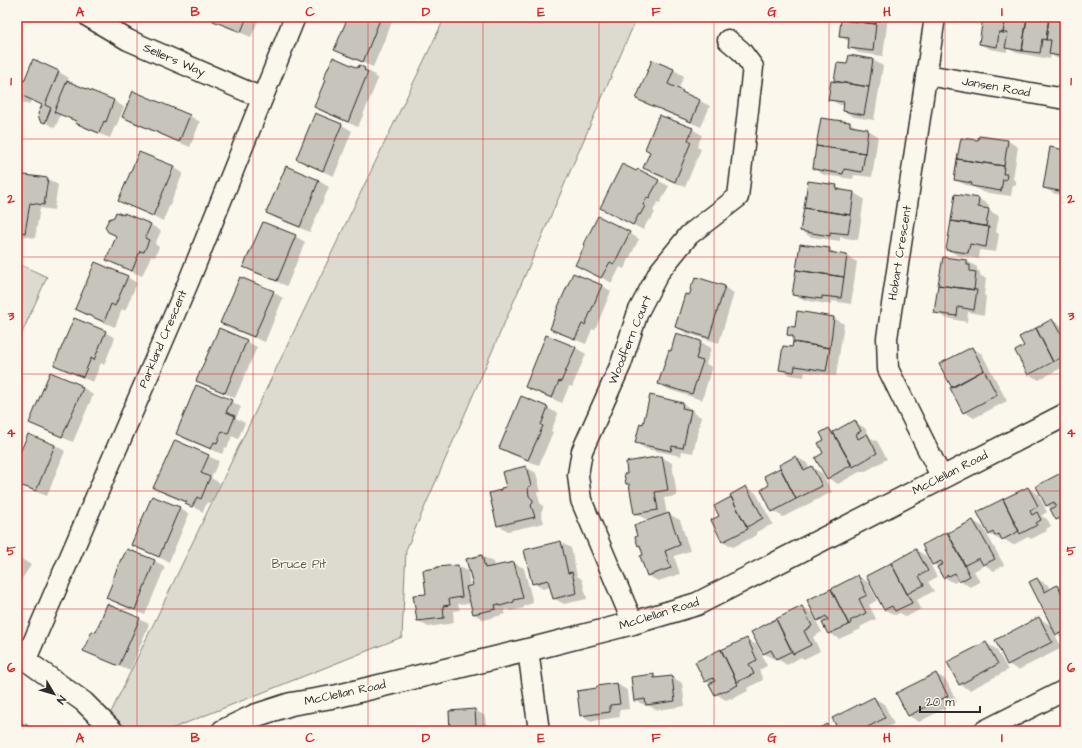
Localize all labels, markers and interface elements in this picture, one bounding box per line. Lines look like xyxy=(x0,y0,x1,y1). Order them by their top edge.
text: A xyxy=(76,3,85,21)
text: B xyxy=(190,3,200,21)
text: C xyxy=(305,3,315,21)
text: D xyxy=(422,3,431,21)
text: E xyxy=(537,3,545,21)
text: F xyxy=(651,3,661,21)
text: G xyxy=(767,3,777,21)
text: H xyxy=(883,3,891,21)
text: I xyxy=(1001,3,1003,21)
street label: Sellers Way xyxy=(140,39,208,82)
text: 1 xyxy=(10,72,12,90)
text: 1 xyxy=(1070,72,1072,90)
street label: Jansen Road xyxy=(960,73,1032,101)
text: 2 xyxy=(6,190,15,208)
text: 2 xyxy=(1066,190,1075,208)
street label: Hobart Crescent xyxy=(884,204,916,302)
street label: Parkland Crescent xyxy=(135,287,191,391)
street label: Woodfern Court xyxy=(604,293,656,387)
text: 3 xyxy=(7,307,15,325)
text: 3 xyxy=(1067,307,1075,325)
text: 4 xyxy=(7,424,16,442)
text: 4 xyxy=(1067,424,1076,442)
street label: McClellan Road xyxy=(909,447,991,499)
text: 5 xyxy=(6,542,16,560)
text: 5 xyxy=(1066,542,1076,560)
park label: Bruce Pit xyxy=(272,556,326,573)
street label: McClellan Road xyxy=(617,594,701,634)
text: 6 xyxy=(7,659,16,677)
text: 6 xyxy=(1067,659,1076,677)
north arrow xyxy=(34,674,74,714)
street label: McClellan Road xyxy=(303,676,387,710)
scale bar xyxy=(920,688,980,714)
text: N xyxy=(53,693,70,707)
text: 20 m xyxy=(926,694,955,711)
text: A xyxy=(76,729,85,747)
text: B xyxy=(190,729,200,747)
text: C xyxy=(305,729,315,747)
text: D xyxy=(422,729,431,747)
text: E xyxy=(537,729,545,747)
text: F xyxy=(651,729,661,747)
text: G xyxy=(767,729,777,747)
text: H xyxy=(883,729,891,747)
text: I xyxy=(1001,729,1003,747)

